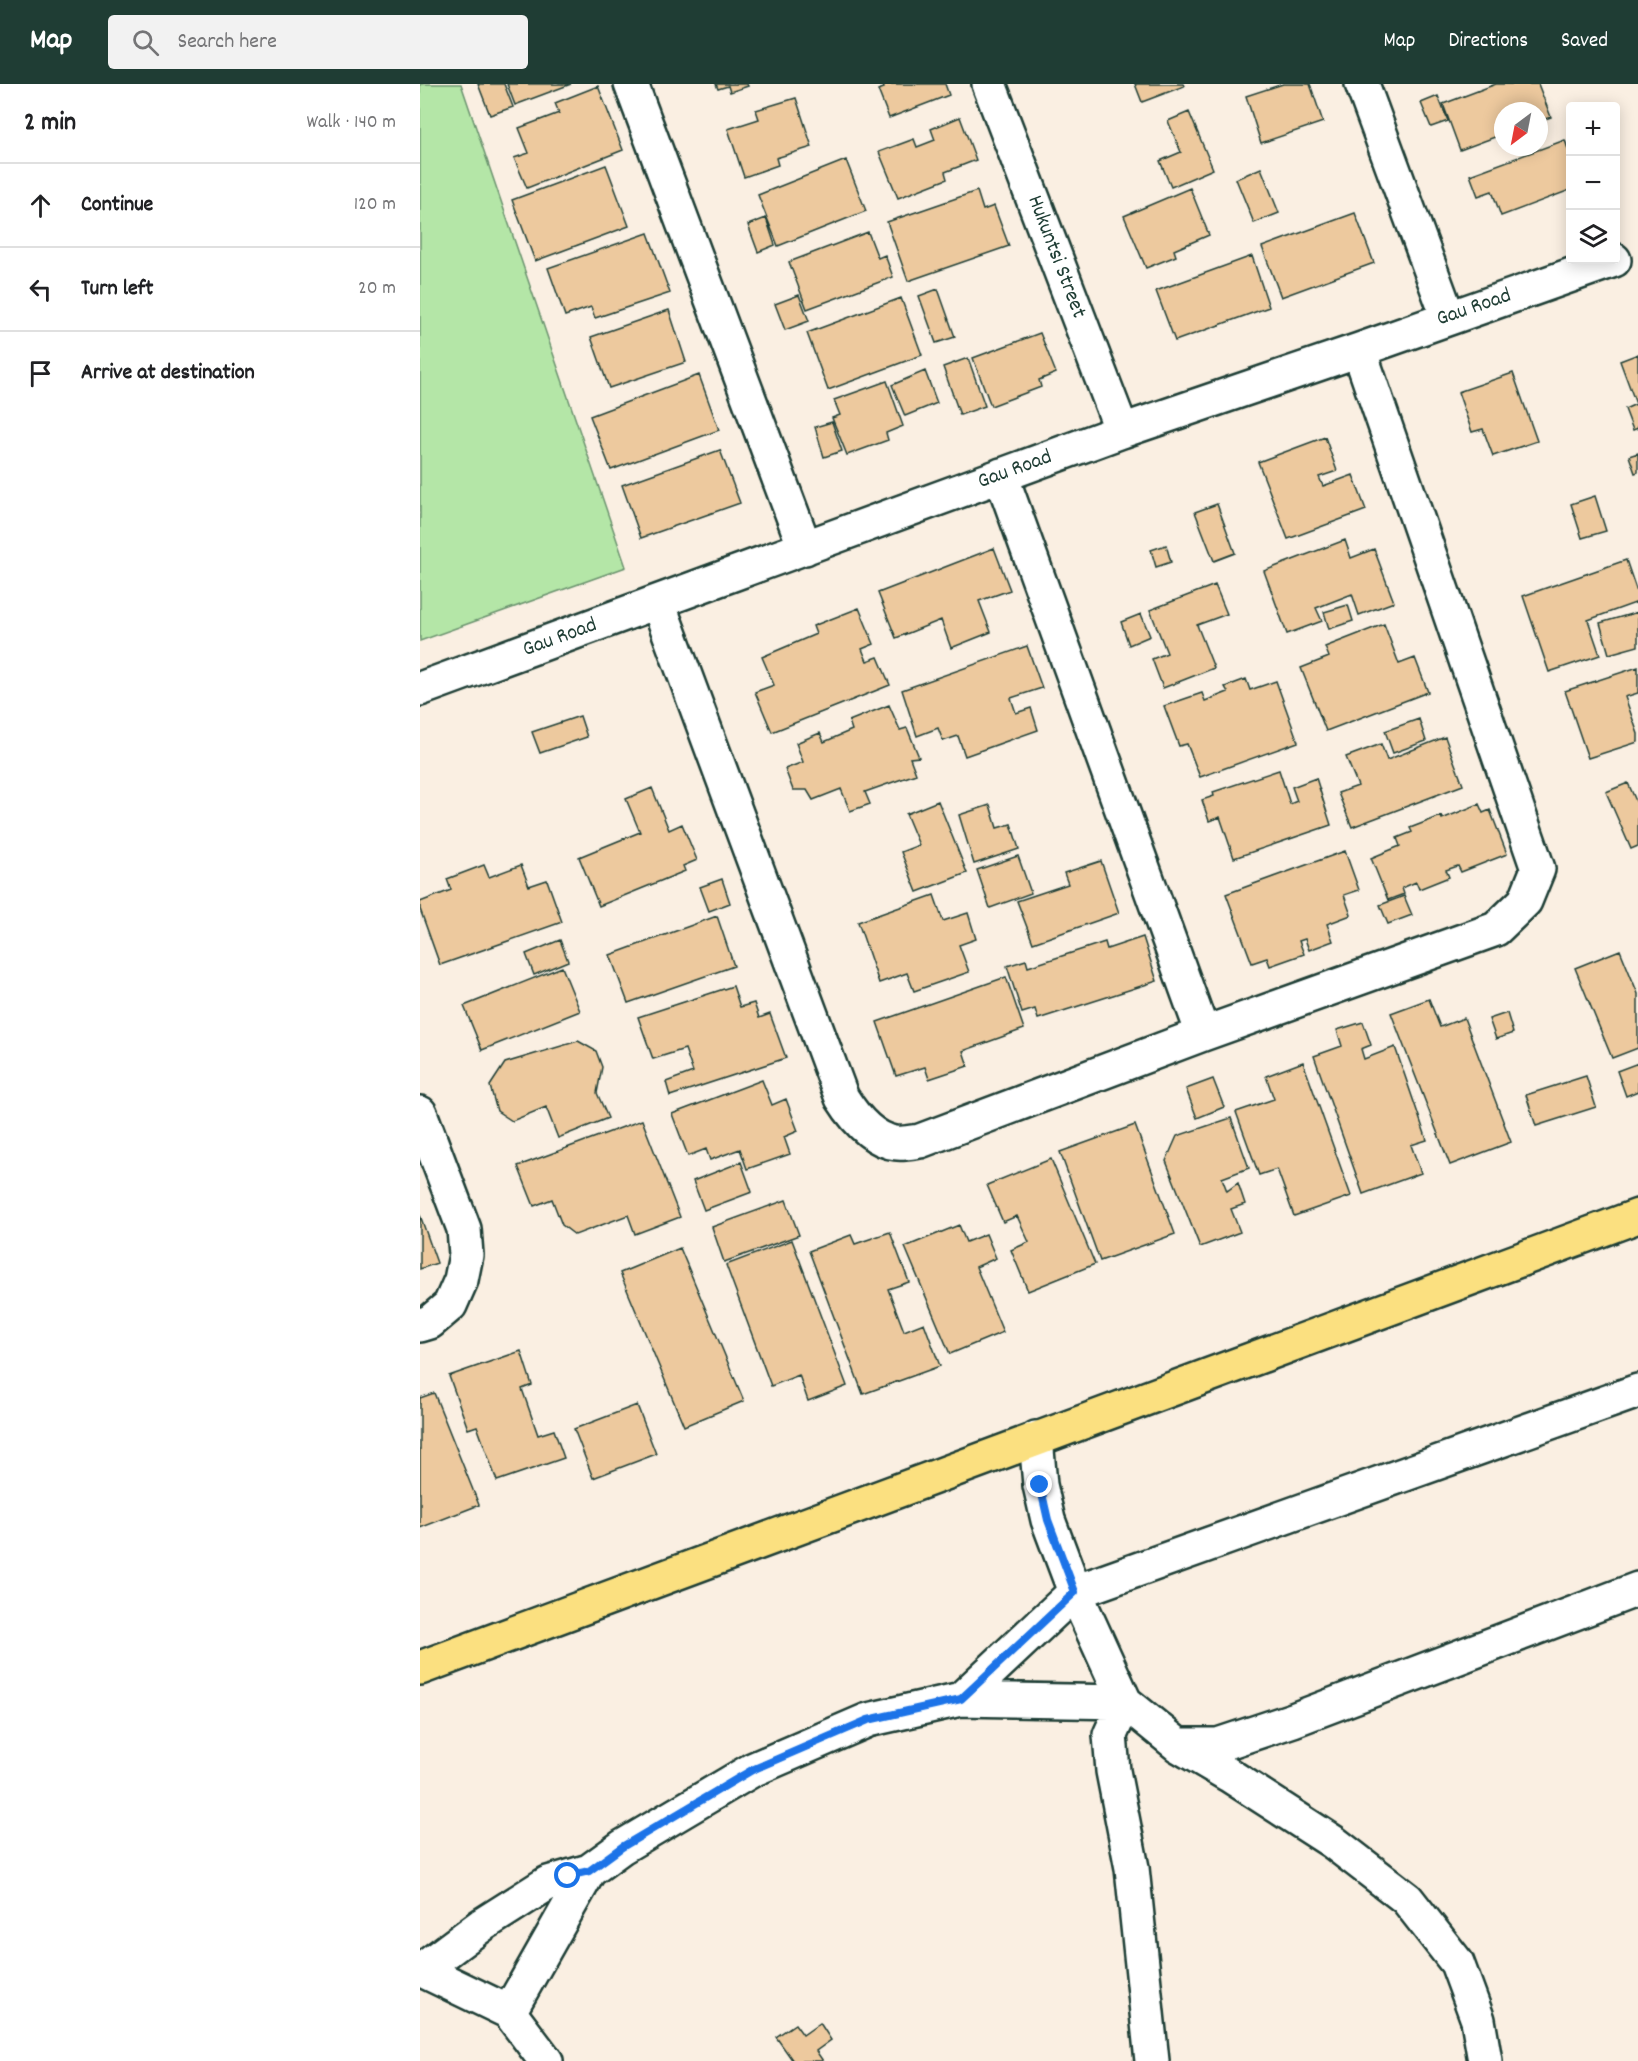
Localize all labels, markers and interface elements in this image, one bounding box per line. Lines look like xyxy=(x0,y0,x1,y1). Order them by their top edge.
search box xyxy=(108,15,528,69)
text: Map xyxy=(30,22,72,62)
icon: search xyxy=(129,26,162,59)
text: Search here xyxy=(177,27,277,58)
text: Map xyxy=(1384,27,1415,57)
text: Directions xyxy=(1448,27,1528,57)
text: Saved xyxy=(1561,27,1608,57)
north arrow xyxy=(1494,102,1548,156)
map controls xyxy=(1566,102,1620,264)
button: + xyxy=(1566,102,1620,156)
text: 2 min xyxy=(24,105,76,142)
text: Walk · 140 m xyxy=(307,109,396,137)
button: − xyxy=(1566,156,1620,210)
icon: ahead xyxy=(24,189,57,222)
text: Continue xyxy=(81,190,153,221)
text: 120 m xyxy=(354,191,396,219)
street label: Hukuntsi Street xyxy=(1018,191,1094,323)
button: layers xyxy=(1566,210,1620,264)
icon: left xyxy=(24,273,57,306)
text: Turn left xyxy=(81,274,153,305)
text: 20 m xyxy=(358,275,396,303)
street label: Gau Road xyxy=(1433,281,1515,335)
icon: arrive xyxy=(24,357,57,390)
text: Arrive at destination xyxy=(81,358,255,389)
street label: Gau Road xyxy=(973,442,1057,498)
street label: Gau Road xyxy=(518,610,602,666)
route end xyxy=(1026,1471,1052,1497)
route start xyxy=(554,1862,580,1888)

